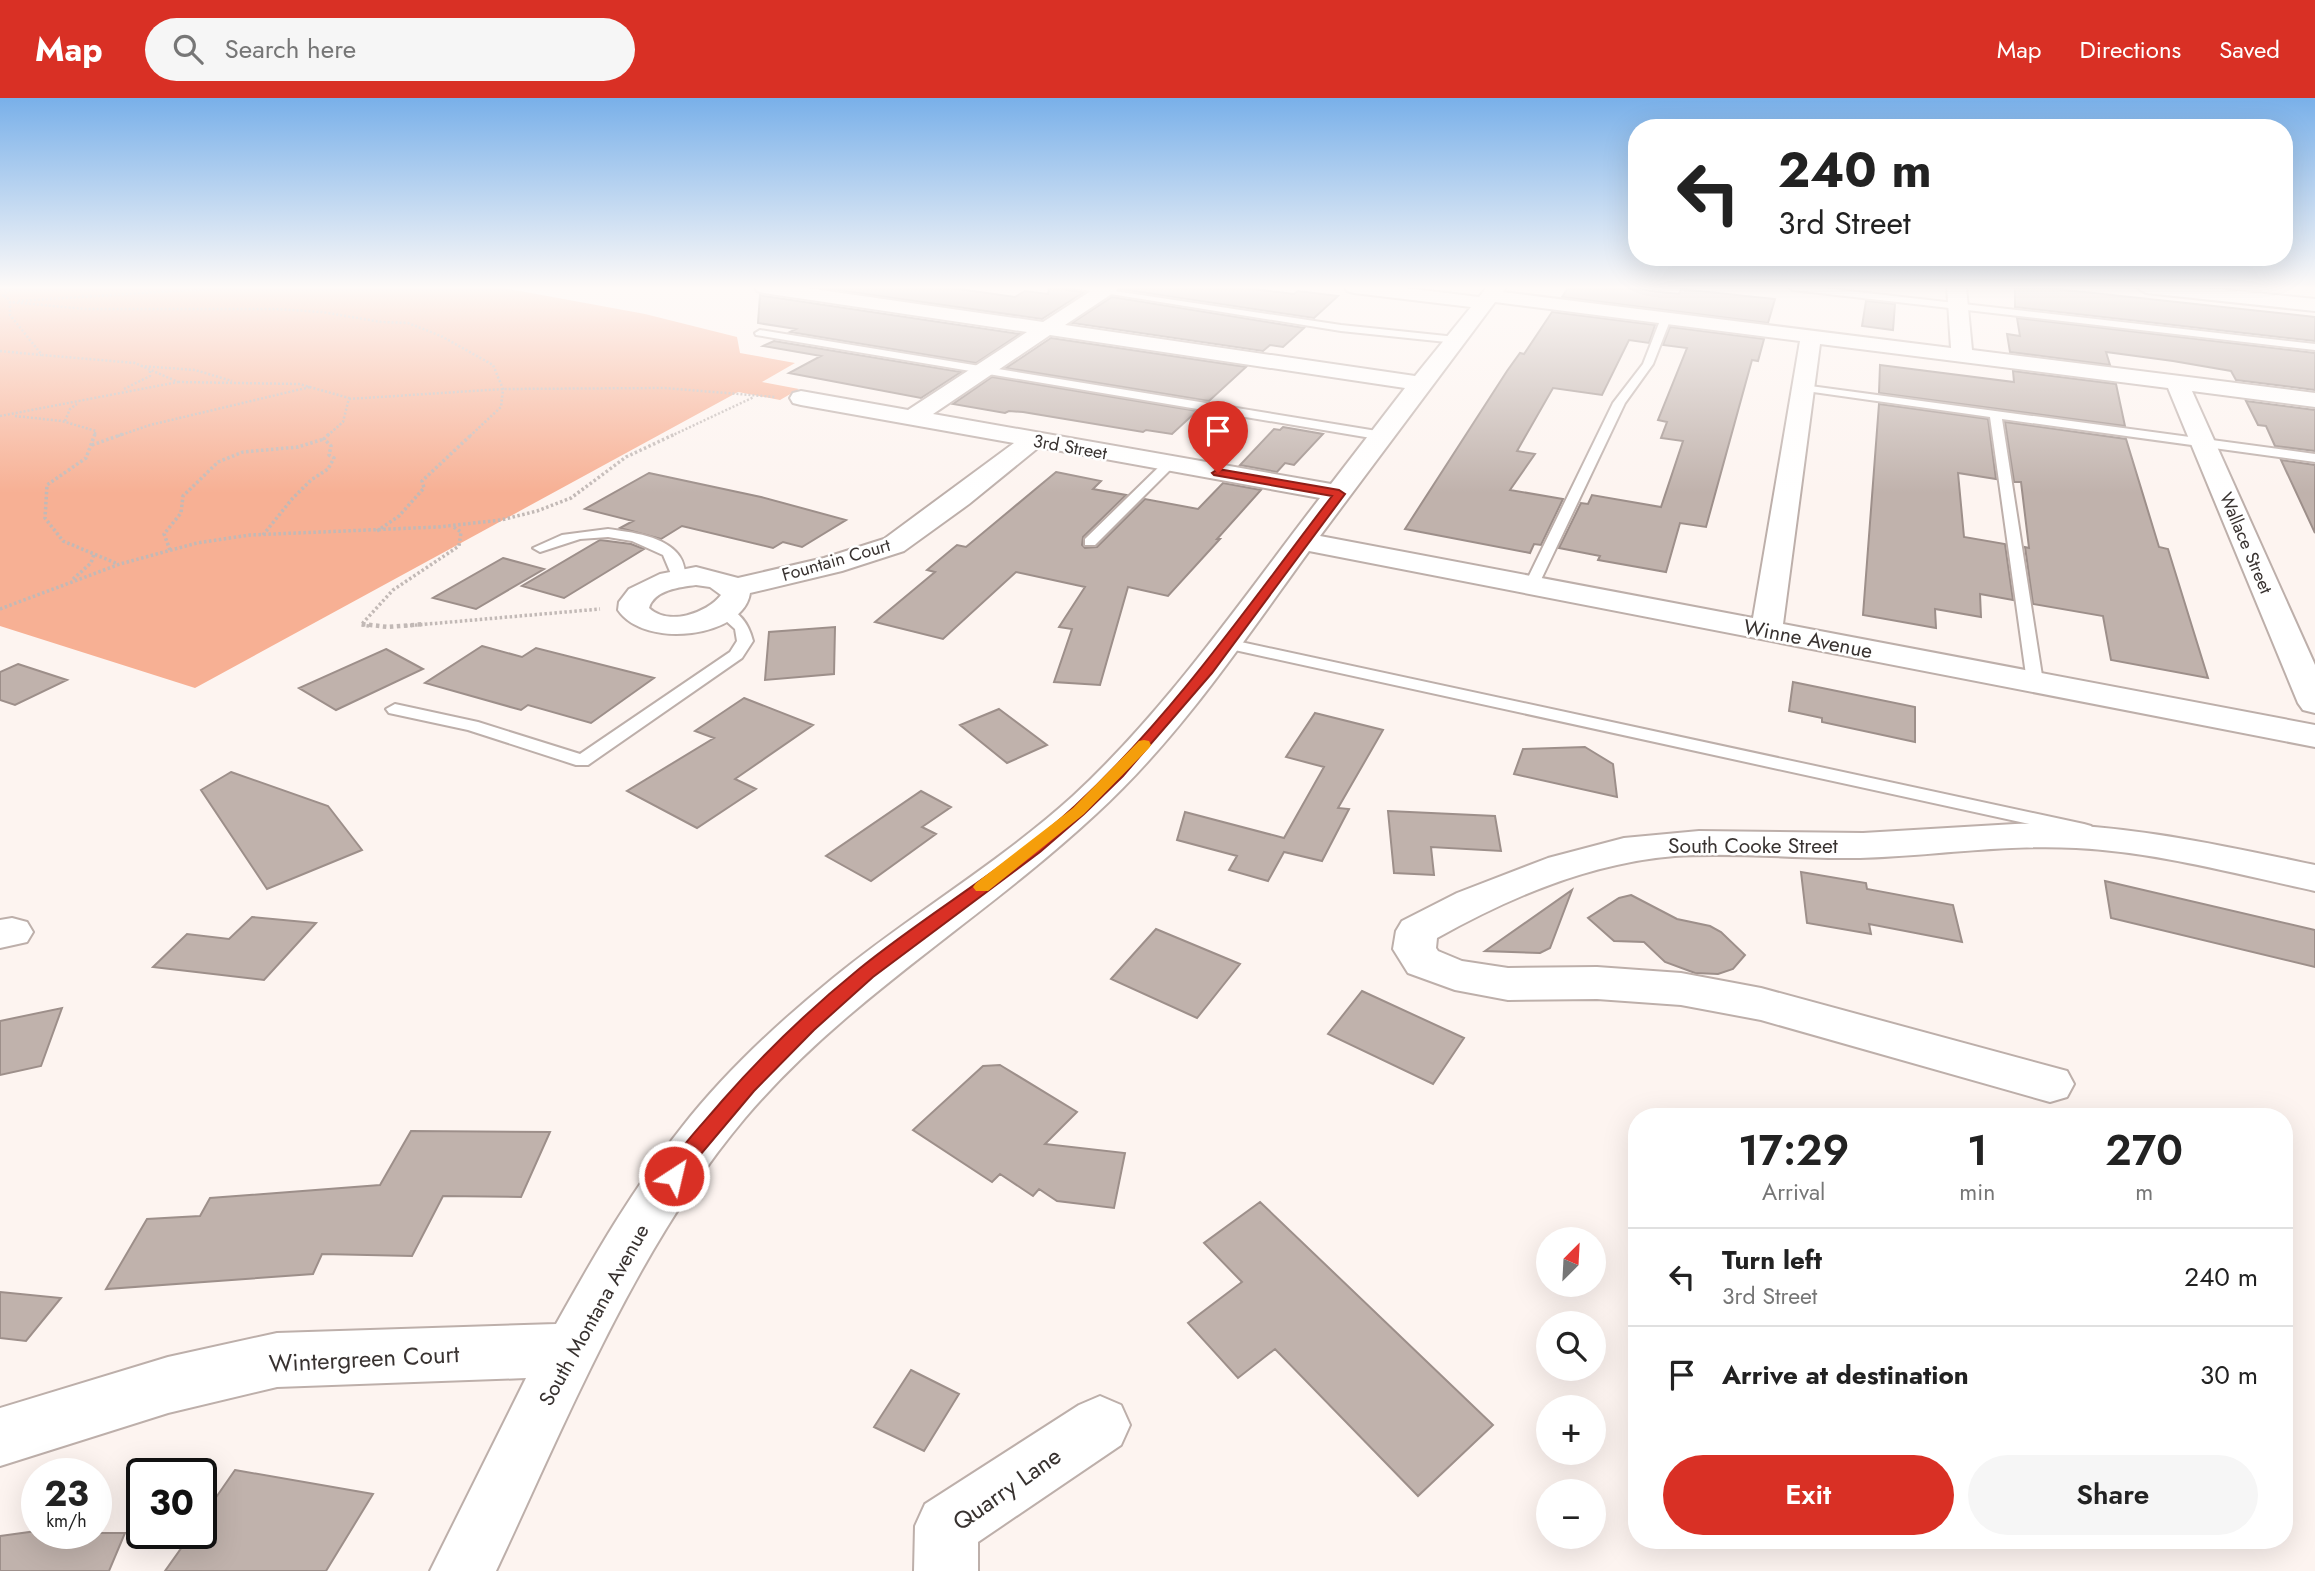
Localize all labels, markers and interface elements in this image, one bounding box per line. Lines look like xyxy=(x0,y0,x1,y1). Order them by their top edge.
search box xyxy=(145,18,635,81)
text: Map xyxy=(35,26,103,73)
icon: search xyxy=(169,30,207,68)
text: Search here xyxy=(225,30,356,68)
text: Map xyxy=(1997,32,2042,67)
text: Directions xyxy=(2080,32,2181,67)
text: Saved xyxy=(2219,32,2280,67)
text: 240 m xyxy=(1778,135,1932,205)
icon: left xyxy=(1663,147,1754,238)
text: 3rd Street xyxy=(1778,200,1911,246)
pin xyxy=(1188,401,1248,473)
icon: arrive xyxy=(1199,412,1237,450)
street label: 3rd Street xyxy=(1031,428,1110,466)
street label: Wallace Street xyxy=(2213,488,2279,598)
street label: Fountain Court xyxy=(779,532,894,588)
street label: Winne Avenue xyxy=(1741,612,1875,666)
street label: South Cooke Street xyxy=(1668,831,1838,861)
text: 17:29 xyxy=(1738,1120,1849,1181)
text: 1 xyxy=(1967,1120,1988,1181)
text: 270 xyxy=(2105,1120,2183,1181)
position arrow xyxy=(637,1139,711,1213)
text: Arrival xyxy=(1762,1175,1825,1209)
text: min xyxy=(1959,1175,1995,1209)
text: m xyxy=(2135,1175,2153,1209)
street label: South Montana Avenue xyxy=(531,1218,657,1411)
north arrow xyxy=(1536,1227,1606,1297)
map controls xyxy=(1536,1227,1606,1549)
text: Turn left xyxy=(1722,1241,1822,1279)
icon: left xyxy=(1663,1258,1701,1296)
text: 240 m xyxy=(2184,1258,2258,1296)
text: 3rd Street xyxy=(1722,1279,1817,1313)
button: search xyxy=(1536,1311,1606,1381)
street label: Wintergreen Court xyxy=(268,1336,460,1381)
icon: arrive xyxy=(1663,1356,1701,1394)
text: Arrive at destination xyxy=(1722,1356,1969,1394)
text: 30 m xyxy=(2200,1356,2258,1394)
button: + xyxy=(1536,1395,1606,1465)
street label: Quarry Lane xyxy=(945,1438,1068,1539)
button: Exit xyxy=(1663,1455,1954,1535)
button: Share xyxy=(1968,1455,2258,1535)
speed limit sign: 30 xyxy=(126,1458,217,1549)
text: 23 xyxy=(44,1469,89,1519)
button: − xyxy=(1536,1479,1606,1549)
text: km/h xyxy=(46,1508,87,1534)

